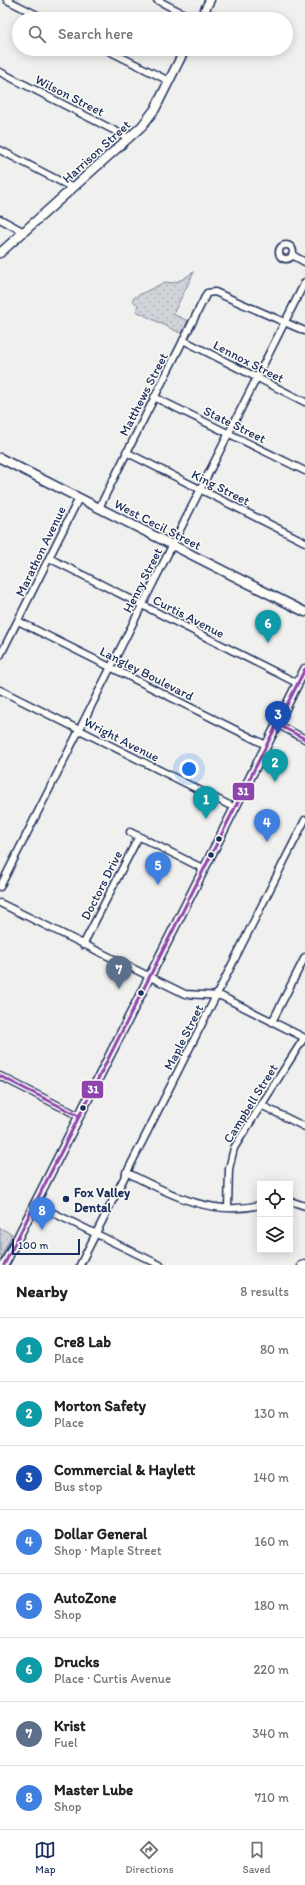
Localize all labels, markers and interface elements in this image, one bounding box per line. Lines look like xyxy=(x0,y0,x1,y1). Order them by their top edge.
search box xyxy=(12,12,293,56)
icon: search xyxy=(26,23,48,45)
text: Search here xyxy=(58,25,133,43)
street label: Wilson Street xyxy=(33,72,107,119)
street label: Harrison Street xyxy=(59,117,134,186)
street label: Lennox Street xyxy=(211,337,287,386)
street label: Matthews Street xyxy=(116,350,171,438)
street label: State Street xyxy=(201,403,269,446)
street label: King Street xyxy=(189,466,252,509)
street label: West Cecil Street xyxy=(112,496,204,553)
street label: Marathon Avenue xyxy=(12,504,69,599)
street label: Henry Street xyxy=(120,545,165,615)
street label: Curtis Avenue xyxy=(150,592,227,641)
pin: 6 xyxy=(255,610,281,643)
street label: Langley Boulevard xyxy=(97,643,196,704)
pin: 3 xyxy=(265,701,291,734)
street label: Wright Avenue xyxy=(82,714,162,765)
pin: 2 xyxy=(262,749,288,782)
your location xyxy=(179,759,199,779)
line badge: 31 xyxy=(232,782,255,801)
text: 31 xyxy=(237,785,249,798)
pin: 1 xyxy=(193,786,219,819)
pin: 4 xyxy=(254,809,280,842)
unlabelled marker xyxy=(214,834,224,844)
street label: Doctors Drive xyxy=(78,848,125,922)
unlabelled marker xyxy=(206,850,216,860)
pin: 5 xyxy=(145,852,171,885)
pin: 7 xyxy=(106,956,132,989)
unlabelled marker xyxy=(136,988,146,998)
street label: Maple Street xyxy=(161,1002,206,1072)
street label: Campbell Street xyxy=(220,1061,281,1146)
line badge: 31 xyxy=(81,1080,104,1099)
text: 31 xyxy=(87,1083,99,1096)
unlabelled marker xyxy=(78,1103,88,1113)
map controls xyxy=(257,1181,293,1253)
button: locate xyxy=(257,1181,293,1217)
place label: Fox Valley Dental xyxy=(74,1185,131,1215)
marker: Fox Valley Dental xyxy=(61,1194,71,1204)
pin: 8 xyxy=(29,1197,55,1230)
button: layers xyxy=(257,1217,293,1253)
scale bar xyxy=(12,1237,80,1256)
text: 100 m xyxy=(18,1239,48,1252)
text: Nearby xyxy=(16,1281,68,1301)
text: 8 results xyxy=(240,1284,289,1299)
text: Cre8 Lab xyxy=(54,1333,111,1351)
text: 1 xyxy=(26,1342,32,1357)
text: 80 m xyxy=(260,1342,289,1357)
text: Place xyxy=(54,1351,84,1366)
text: Morton Safety xyxy=(54,1397,146,1415)
text: 2 xyxy=(26,1406,32,1421)
text: 130 m xyxy=(254,1406,289,1421)
text: Place xyxy=(54,1415,84,1430)
text: Commercial & Haylett xyxy=(54,1461,195,1479)
text: 3 xyxy=(25,1470,33,1485)
text: 140 m xyxy=(253,1470,289,1485)
text: Bus stop xyxy=(54,1479,102,1494)
text: Dollar General xyxy=(54,1525,147,1543)
text: 4 xyxy=(25,1534,33,1549)
text: 160 m xyxy=(254,1534,289,1549)
text: Shop · Maple Street xyxy=(54,1543,162,1558)
text: AutoZone xyxy=(54,1589,116,1607)
text: 5 xyxy=(26,1598,32,1613)
text: 180 m xyxy=(254,1598,289,1613)
text: Shop xyxy=(54,1607,81,1622)
text: Drucks xyxy=(54,1653,99,1671)
text: 6 xyxy=(26,1662,32,1677)
text: 220 m xyxy=(253,1662,289,1677)
text: Place · Curtis Avenue xyxy=(54,1671,171,1686)
text: Krist xyxy=(54,1717,86,1735)
text: 7 xyxy=(26,1726,32,1741)
text: 340 m xyxy=(252,1726,289,1741)
text: Fuel xyxy=(54,1735,78,1750)
text: Master Lube xyxy=(54,1781,133,1799)
text: 8 xyxy=(25,1790,33,1805)
text: 710 m xyxy=(255,1790,289,1805)
text: Shop xyxy=(54,1799,81,1814)
tab: Map xyxy=(34,1839,56,1876)
tab: Directions xyxy=(125,1839,174,1876)
tab: Saved xyxy=(242,1839,271,1876)

